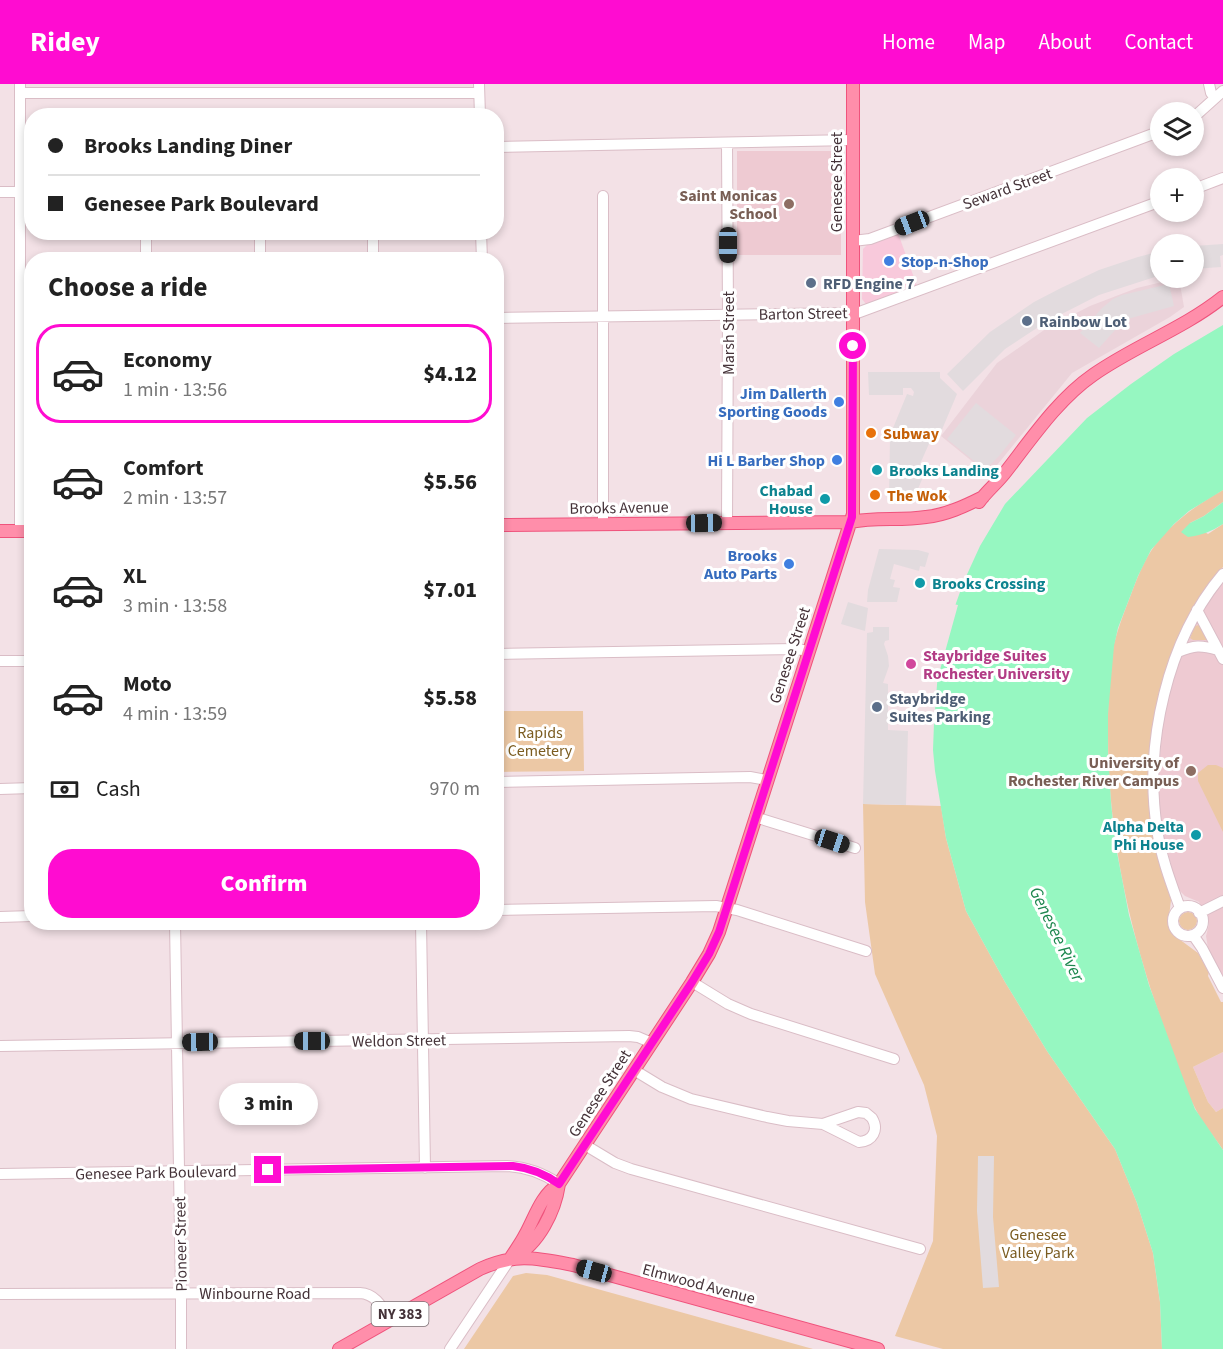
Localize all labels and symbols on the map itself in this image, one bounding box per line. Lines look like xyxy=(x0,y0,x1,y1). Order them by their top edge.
street label: Genesee Street xyxy=(826,131,848,232)
street label: Seward Street xyxy=(960,162,1056,215)
place label: Saint Monicas School xyxy=(679,185,777,225)
marker: Saint Monicas School xyxy=(782,197,796,211)
car xyxy=(892,208,932,238)
car xyxy=(719,227,737,263)
place label: Stop-n-Shop xyxy=(901,251,989,273)
marker: Stop-n-Shop xyxy=(882,254,896,268)
place label: RFD Engine 7 xyxy=(823,273,915,295)
marker: RFD Engine 7 xyxy=(804,276,818,290)
street label: Marsh Street xyxy=(718,290,740,375)
street label: Barton Street xyxy=(758,302,848,326)
place label: Rainbow Lot xyxy=(1039,311,1127,333)
marker: Rainbow Lot xyxy=(1020,314,1034,328)
route start xyxy=(839,332,866,359)
place label: Jim Dallerth Sporting Goods xyxy=(718,383,827,423)
marker: Jim Dallerth Sporting Goods xyxy=(832,395,846,409)
place label: Subway xyxy=(883,423,940,445)
marker: Subway xyxy=(864,426,878,440)
place label: Hi L Barber Shop xyxy=(708,450,825,472)
marker: Hi L Barber Shop xyxy=(830,453,844,467)
place label: Brooks Landing xyxy=(889,460,999,482)
marker: Brooks Landing xyxy=(870,463,884,477)
place label: Chabad House xyxy=(760,480,813,520)
place label: The Wok xyxy=(887,485,947,507)
marker: The Wok xyxy=(868,488,882,502)
marker: Chabad House xyxy=(818,492,832,506)
street label: Brooks Avenue xyxy=(569,496,669,520)
car xyxy=(686,514,722,532)
place label: Brooks Auto Parts xyxy=(703,545,777,585)
marker: Brooks Auto Parts xyxy=(782,557,796,571)
place label: Brooks Crossing xyxy=(932,573,1046,595)
marker: Brooks Crossing xyxy=(913,576,927,590)
street label: Genesee Street xyxy=(764,604,816,706)
place label: Staybridge Suites Rochester University xyxy=(923,645,1071,685)
marker: Staybridge Suites Rochester University xyxy=(904,657,918,671)
place label: Staybridge Suites Parking xyxy=(889,688,991,728)
marker: Staybridge Suites Parking xyxy=(870,700,884,714)
park label: Rapids Cemetery xyxy=(508,722,573,762)
place label: University of Rochester River Campus xyxy=(1008,752,1180,792)
marker: University of Rochester River Campus xyxy=(1184,764,1198,778)
place label: Alpha Delta Phi House xyxy=(1102,816,1184,856)
car xyxy=(812,827,852,855)
marker: Alpha Delta Phi House xyxy=(1189,828,1203,842)
water label: Genesee River xyxy=(1023,883,1091,987)
street label: Weldon Street xyxy=(352,1029,447,1053)
car xyxy=(294,1032,330,1050)
car xyxy=(182,1033,218,1051)
street label: Genesee Street xyxy=(563,1045,637,1142)
callout: 3 min xyxy=(218,1083,318,1125)
route end xyxy=(254,1156,281,1183)
street label: Genesee Park Boulevard xyxy=(75,1161,237,1185)
street label: Pioneer Street xyxy=(169,1196,193,1292)
park label: Genesee Valley Park xyxy=(1002,1224,1074,1264)
car xyxy=(574,1258,614,1284)
street label: Elmwood Avenue xyxy=(640,1258,758,1310)
street label: Winbourne Road xyxy=(199,1283,311,1305)
road number: NY 383 xyxy=(372,1302,428,1326)

